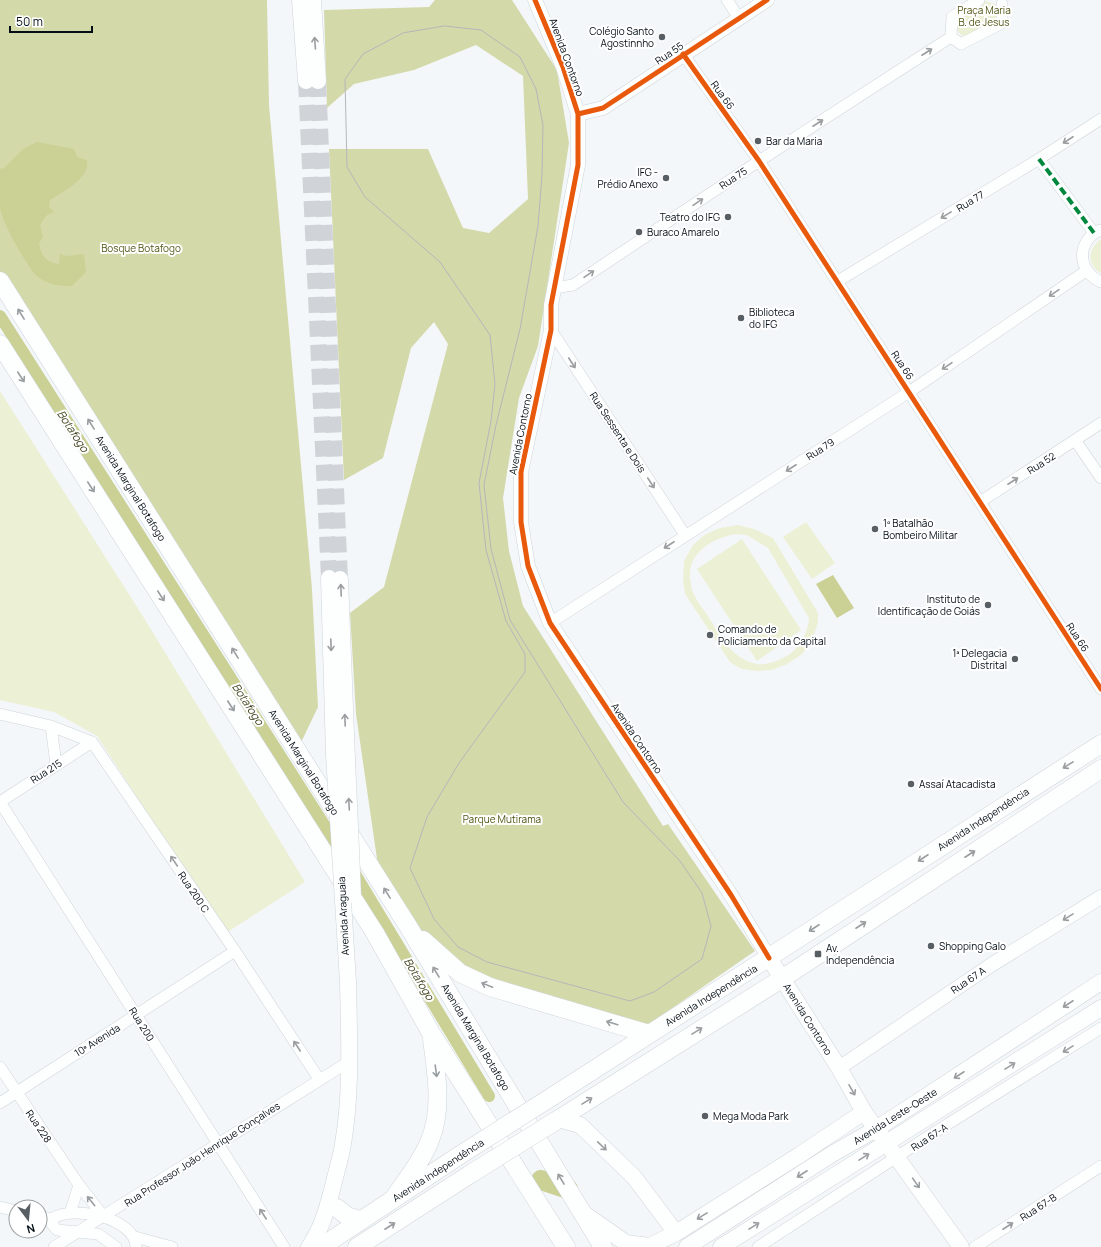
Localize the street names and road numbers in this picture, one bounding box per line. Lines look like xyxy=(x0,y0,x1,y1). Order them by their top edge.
street label: Avenida Contorno xyxy=(546,16,588,98)
street label: Rua 55 xyxy=(652,38,686,68)
street label: Rua 66 xyxy=(708,78,738,112)
street label: Rua 75 xyxy=(716,164,750,192)
street label: Rua 77 xyxy=(953,187,987,215)
street label: Rua 66 xyxy=(888,348,918,382)
street label: Rua Sessenta e Dois xyxy=(587,389,649,475)
street label: Avenida Contorno xyxy=(505,392,535,476)
street label: Avenida Marginal Botafogo xyxy=(93,432,169,544)
street label: Rua 79 xyxy=(803,435,837,463)
street label: Rua 52 xyxy=(1024,449,1058,477)
street label: Rua 66 xyxy=(1063,620,1093,654)
street label: Avenida Contorno xyxy=(608,700,666,776)
street label: Avenida Marginal Botafogo xyxy=(266,706,342,818)
street label: Rua 215 xyxy=(27,755,65,786)
street label: Avenida Independência xyxy=(935,784,1031,854)
street label: Rua 200 C xyxy=(175,869,213,915)
street label: Avenida Araguaia xyxy=(334,876,352,956)
street label: Avenida Independência xyxy=(662,961,760,1029)
street label: Rua 67 A xyxy=(948,963,989,997)
street label: Avenida Contorno xyxy=(780,980,836,1058)
street label: Avenida Marginal Botafogo xyxy=(438,981,514,1093)
street label: Rua 200 xyxy=(126,1004,158,1044)
street label: 10ª Avenida xyxy=(71,1020,123,1060)
street label: Avenida Leste-Oeste xyxy=(850,1084,940,1147)
street label: Rua Professor João Henrique Gonçalves xyxy=(122,1098,282,1210)
street label: Rua 228 xyxy=(23,1107,55,1145)
street label: Rua 67-A xyxy=(908,1120,951,1154)
street label: Avenida Independência xyxy=(390,1135,486,1205)
street label: Rua 67-B xyxy=(1017,1190,1059,1224)

